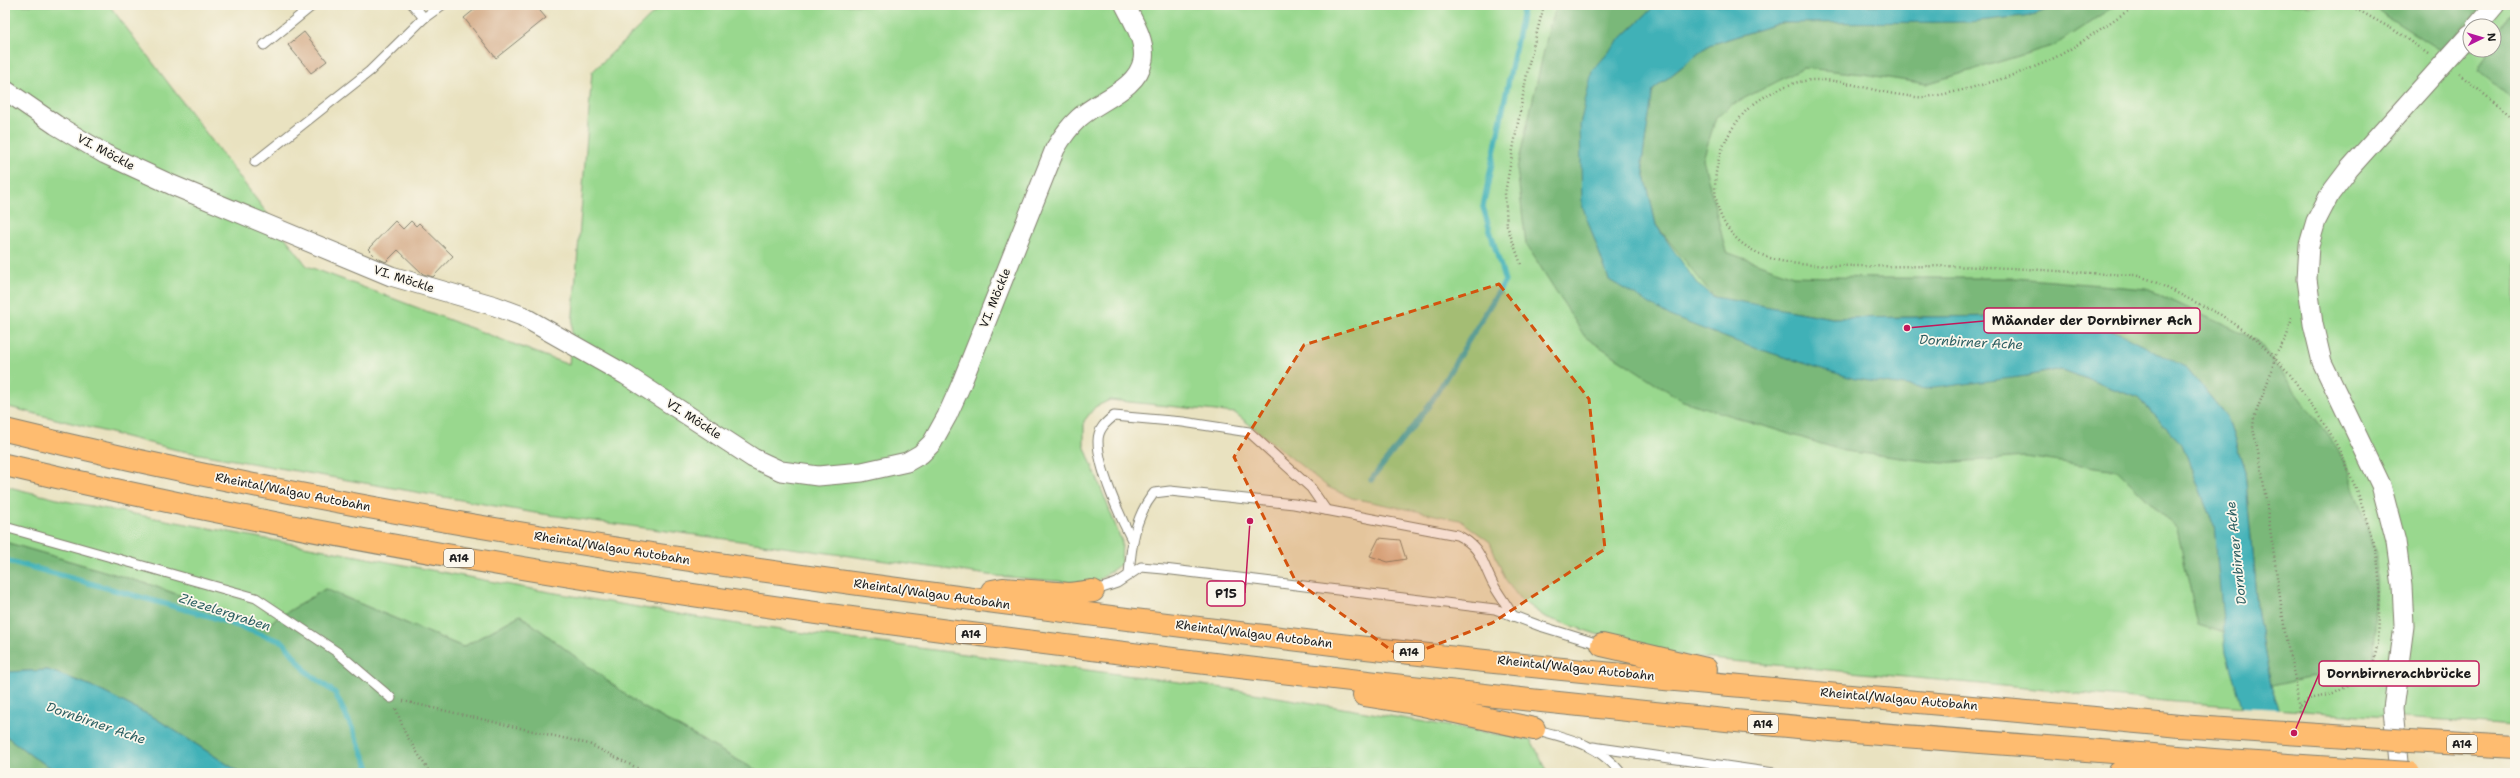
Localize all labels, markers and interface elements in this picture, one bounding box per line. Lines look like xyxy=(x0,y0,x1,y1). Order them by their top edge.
north arrow xyxy=(2462,18,2502,58)
text: N xyxy=(2484,32,2499,42)
street label: VI. Möckle xyxy=(74,130,138,174)
street label: VI. Möckle xyxy=(371,262,437,296)
street label: VI. Möckle xyxy=(976,266,1014,330)
callout: Mäander der Dornbirner Ach xyxy=(1984,308,2200,333)
text: Mäander der Dornbirner Ach xyxy=(1992,312,2193,329)
water label: Dornbirner Ache xyxy=(1919,331,2023,353)
street label: VI. Möckle xyxy=(663,395,725,443)
street label: Rheintal/Walgau Autobahn xyxy=(214,469,372,515)
water label: Dornbirner Ache xyxy=(2222,500,2250,606)
street label: Rheintal/Walgau Autobahn xyxy=(533,528,691,568)
road number: A14 xyxy=(444,549,474,567)
street label: Rheintal/Walgau Autobahn xyxy=(853,575,1011,613)
callout: P15 xyxy=(1207,581,1245,606)
text: P15 xyxy=(1215,585,1237,602)
water label: Ziezelergraben xyxy=(177,589,273,635)
street label: Rheintal/Walgau Autobahn xyxy=(1175,616,1333,652)
road number: A14 xyxy=(956,625,986,643)
road number: A14 xyxy=(1394,643,1424,661)
street label: Rheintal/Walgau Autobahn xyxy=(1497,652,1655,684)
callout: Dornbirnerachbrücke xyxy=(2319,661,2479,686)
text: Dornbirnerachbrücke xyxy=(2327,665,2471,682)
street label: Rheintal/Walgau Autobahn xyxy=(1820,684,1978,714)
water label: Dornbirner Ache xyxy=(44,698,148,748)
road number: A14 xyxy=(1748,715,1778,733)
road number: A14 xyxy=(2447,735,2477,753)

